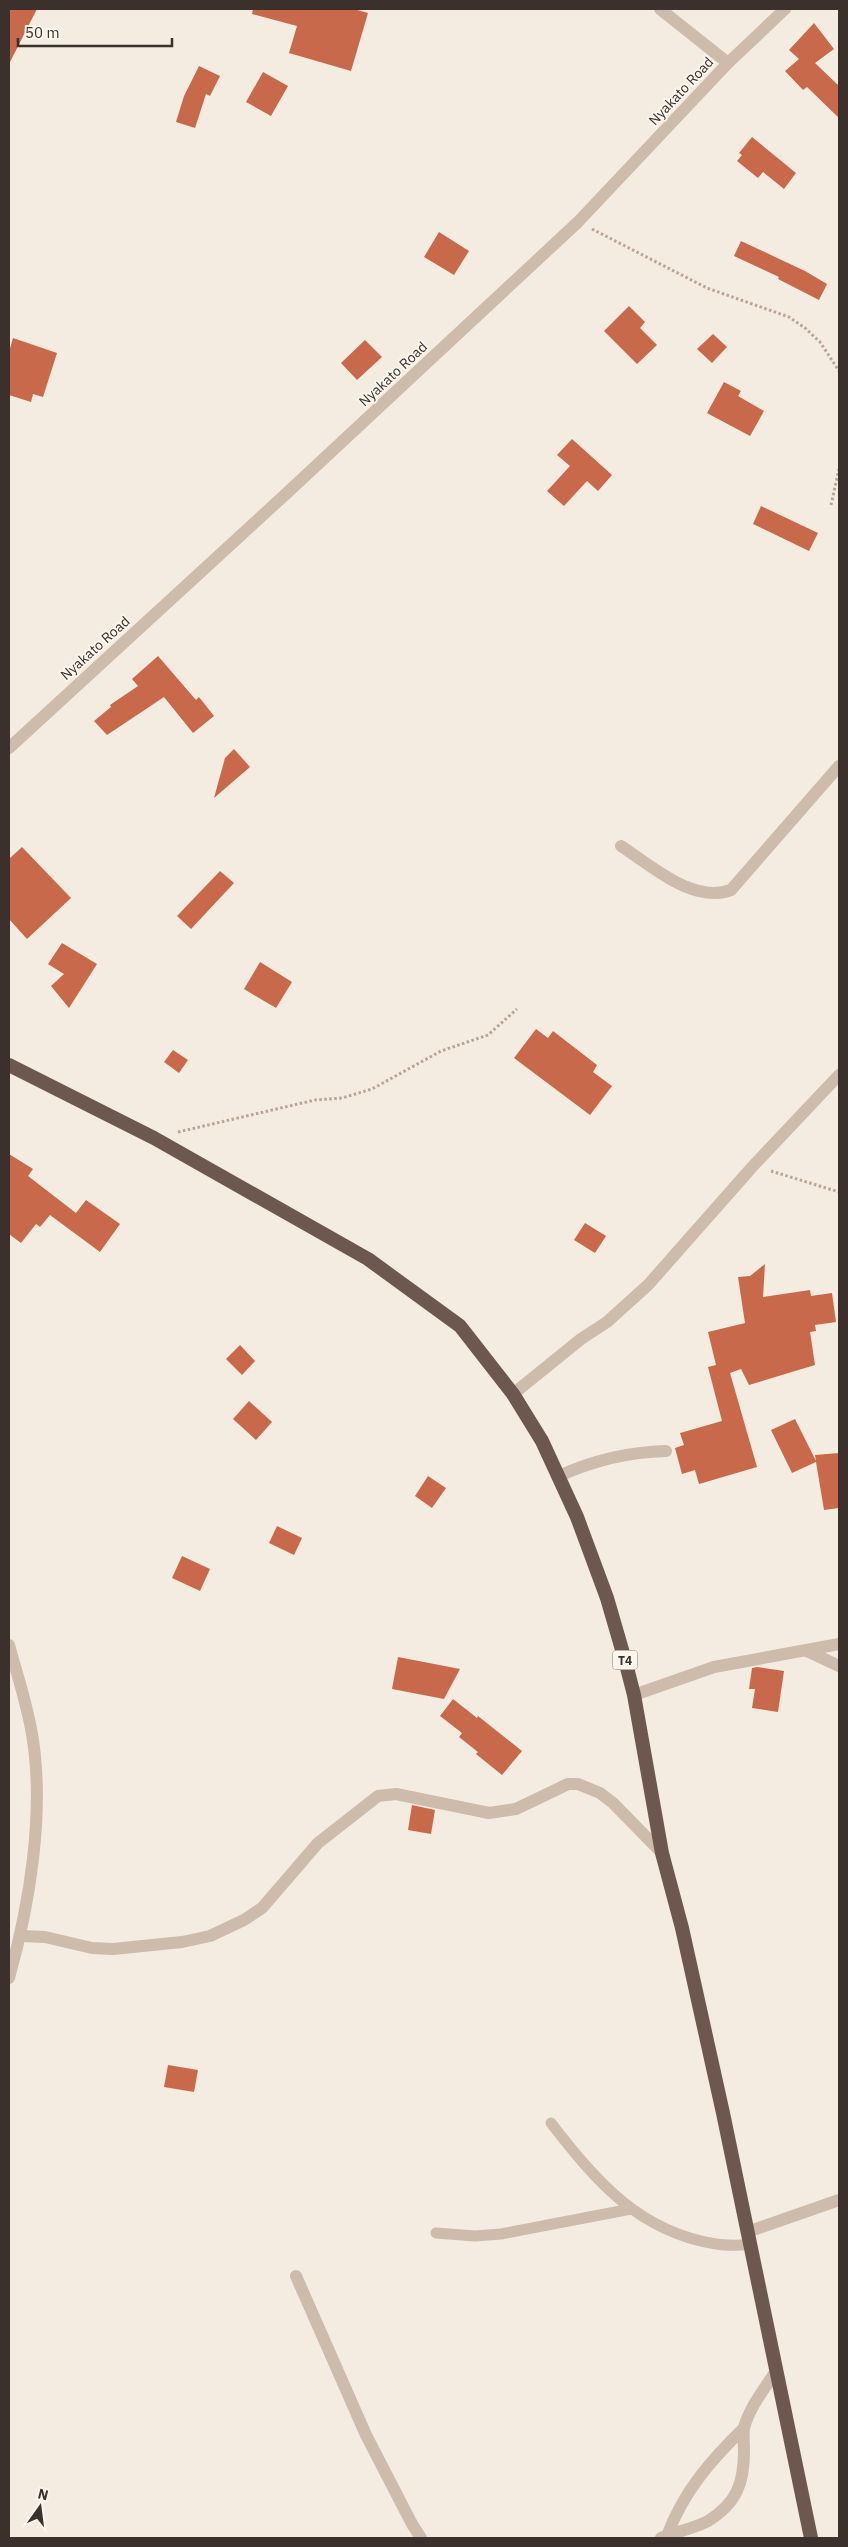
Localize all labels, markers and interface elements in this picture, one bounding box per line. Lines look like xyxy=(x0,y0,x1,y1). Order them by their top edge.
scale bar xyxy=(18,15,171,47)
text: 50 m xyxy=(25,23,60,42)
street label: Nyakato Road xyxy=(645,53,717,129)
street label: Nyakato Road xyxy=(355,338,431,410)
street label: Nyakato Road xyxy=(57,612,133,684)
road number: T4 xyxy=(612,1650,638,1670)
north arrow xyxy=(15,2482,65,2532)
text: N xyxy=(36,2484,50,2504)

